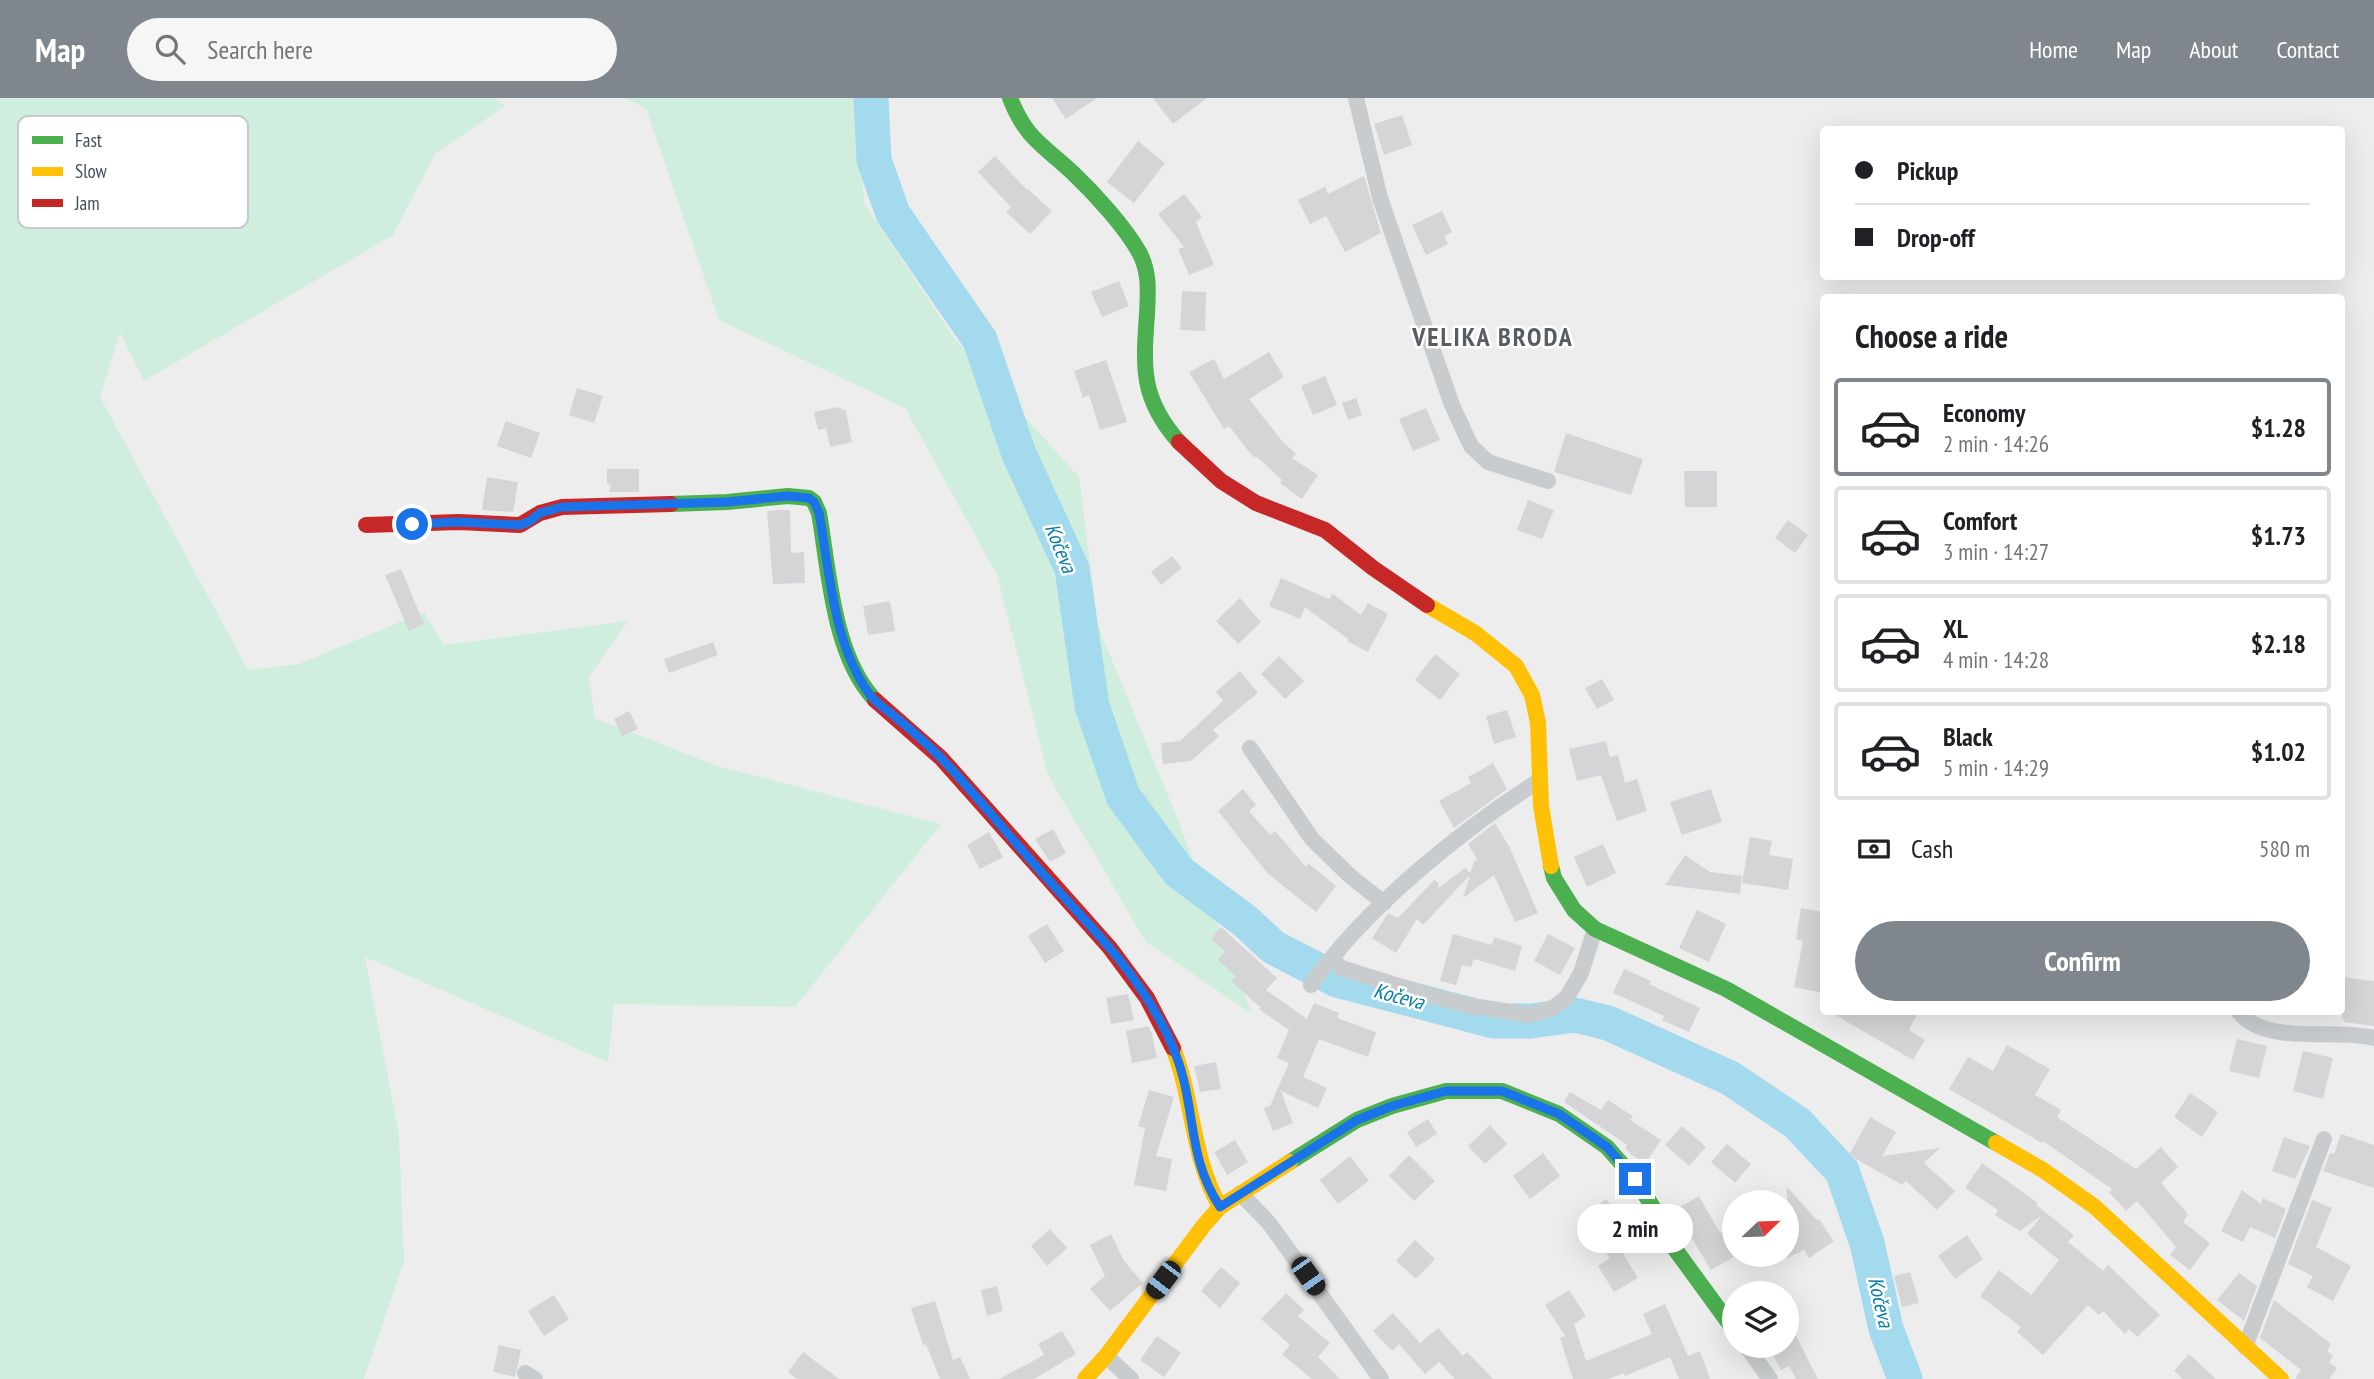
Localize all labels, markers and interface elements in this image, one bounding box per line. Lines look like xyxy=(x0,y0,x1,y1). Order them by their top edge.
search box xyxy=(127,18,617,81)
text: Map xyxy=(35,28,85,71)
icon: search xyxy=(151,30,189,68)
text: Search here xyxy=(207,33,313,66)
text: Home xyxy=(2029,34,2078,65)
text: Map xyxy=(2116,34,2151,65)
text: About xyxy=(2189,34,2238,65)
text: Contact xyxy=(2276,34,2339,65)
legend xyxy=(18,116,248,228)
text: Fast xyxy=(75,128,103,152)
text: Pickup xyxy=(1897,154,1958,187)
text: Slow xyxy=(75,159,108,183)
text: Jam xyxy=(74,191,100,215)
text: Drop-off xyxy=(1897,221,1975,254)
text: Choose a ride xyxy=(1855,315,2008,357)
district label: VELIKA BRODA xyxy=(1411,320,1574,353)
icon: car xyxy=(1859,396,1922,459)
text: Economy xyxy=(1943,396,2025,429)
text: $1.28 xyxy=(2251,411,2306,444)
text: 2 min · 14:26 xyxy=(1943,429,2049,458)
icon: car xyxy=(1859,504,1922,567)
text: Comfort xyxy=(1943,504,2017,537)
route start xyxy=(396,508,428,540)
water label: Kočeva xyxy=(1039,519,1084,578)
text: $1.73 xyxy=(2251,519,2306,552)
text: 3 min · 14:27 xyxy=(1943,537,2049,566)
icon: car xyxy=(1859,612,1922,675)
text: XL xyxy=(1943,612,1968,645)
text: $2.18 xyxy=(2251,627,2306,660)
text: 4 min · 14:28 xyxy=(1943,645,2049,674)
icon: car xyxy=(1859,720,1922,783)
text: Black xyxy=(1943,720,1993,753)
text: $1.02 xyxy=(2251,735,2306,768)
text: 5 min · 14:29 xyxy=(1943,753,2049,782)
icon: cash xyxy=(1855,830,1893,868)
text: Cash xyxy=(1911,832,1953,865)
text: 580 m xyxy=(2259,834,2310,863)
button: Confirm xyxy=(1855,921,2310,1001)
water label: Kočeva xyxy=(1371,976,1428,1016)
route end xyxy=(1619,1163,1651,1195)
north arrow xyxy=(1722,1190,1799,1267)
map controls xyxy=(1722,1190,1799,1358)
callout: 2 min xyxy=(1577,1204,1693,1252)
text: 2 min xyxy=(1612,1214,1658,1243)
car xyxy=(1288,1253,1329,1299)
car xyxy=(1142,1257,1185,1303)
water label: Kočeva xyxy=(1862,1274,1900,1331)
button: layers xyxy=(1722,1281,1799,1358)

